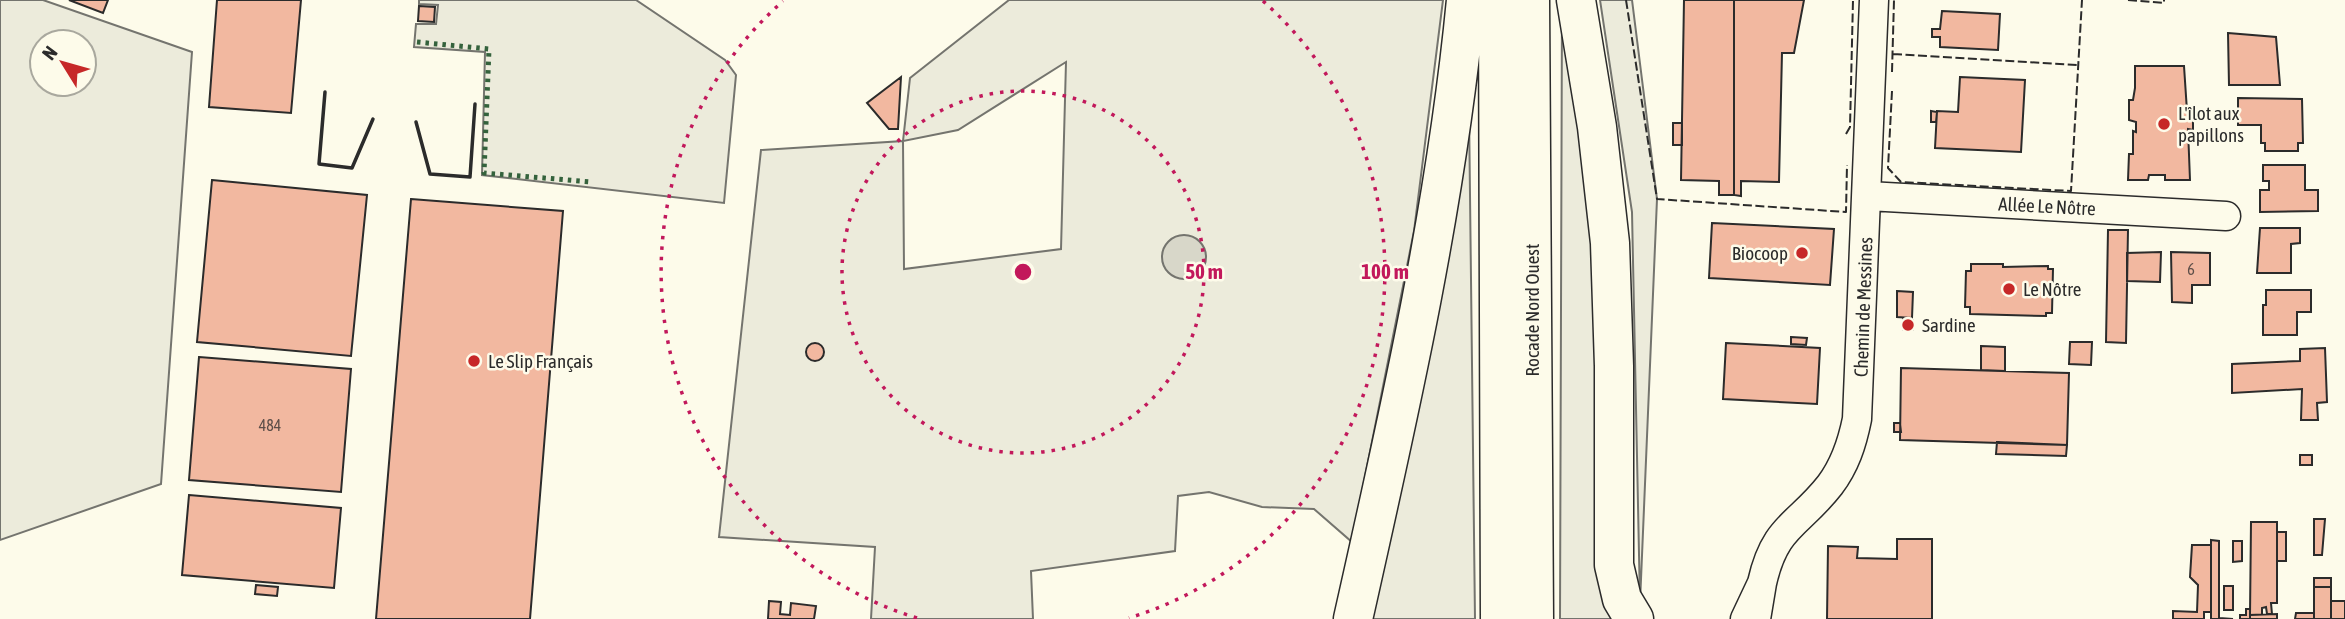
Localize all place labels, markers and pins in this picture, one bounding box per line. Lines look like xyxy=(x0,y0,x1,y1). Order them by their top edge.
place label: L'îlot aux papillons xyxy=(2178,102,2244,146)
marker: L'îlot aux papillons xyxy=(2156,116,2172,132)
place label: Biocoop xyxy=(1732,242,1788,264)
marker: Biocoop xyxy=(1794,245,1810,261)
centre of rings xyxy=(1011,260,1035,284)
place label: Le Nôtre xyxy=(2023,278,2081,300)
marker: Le Nôtre xyxy=(2001,281,2017,297)
place label: Sardine xyxy=(1922,314,1976,336)
marker: Sardine xyxy=(1900,317,1916,333)
place label: Le Slip Français xyxy=(488,350,593,372)
marker: Le Slip Français xyxy=(466,353,482,369)

